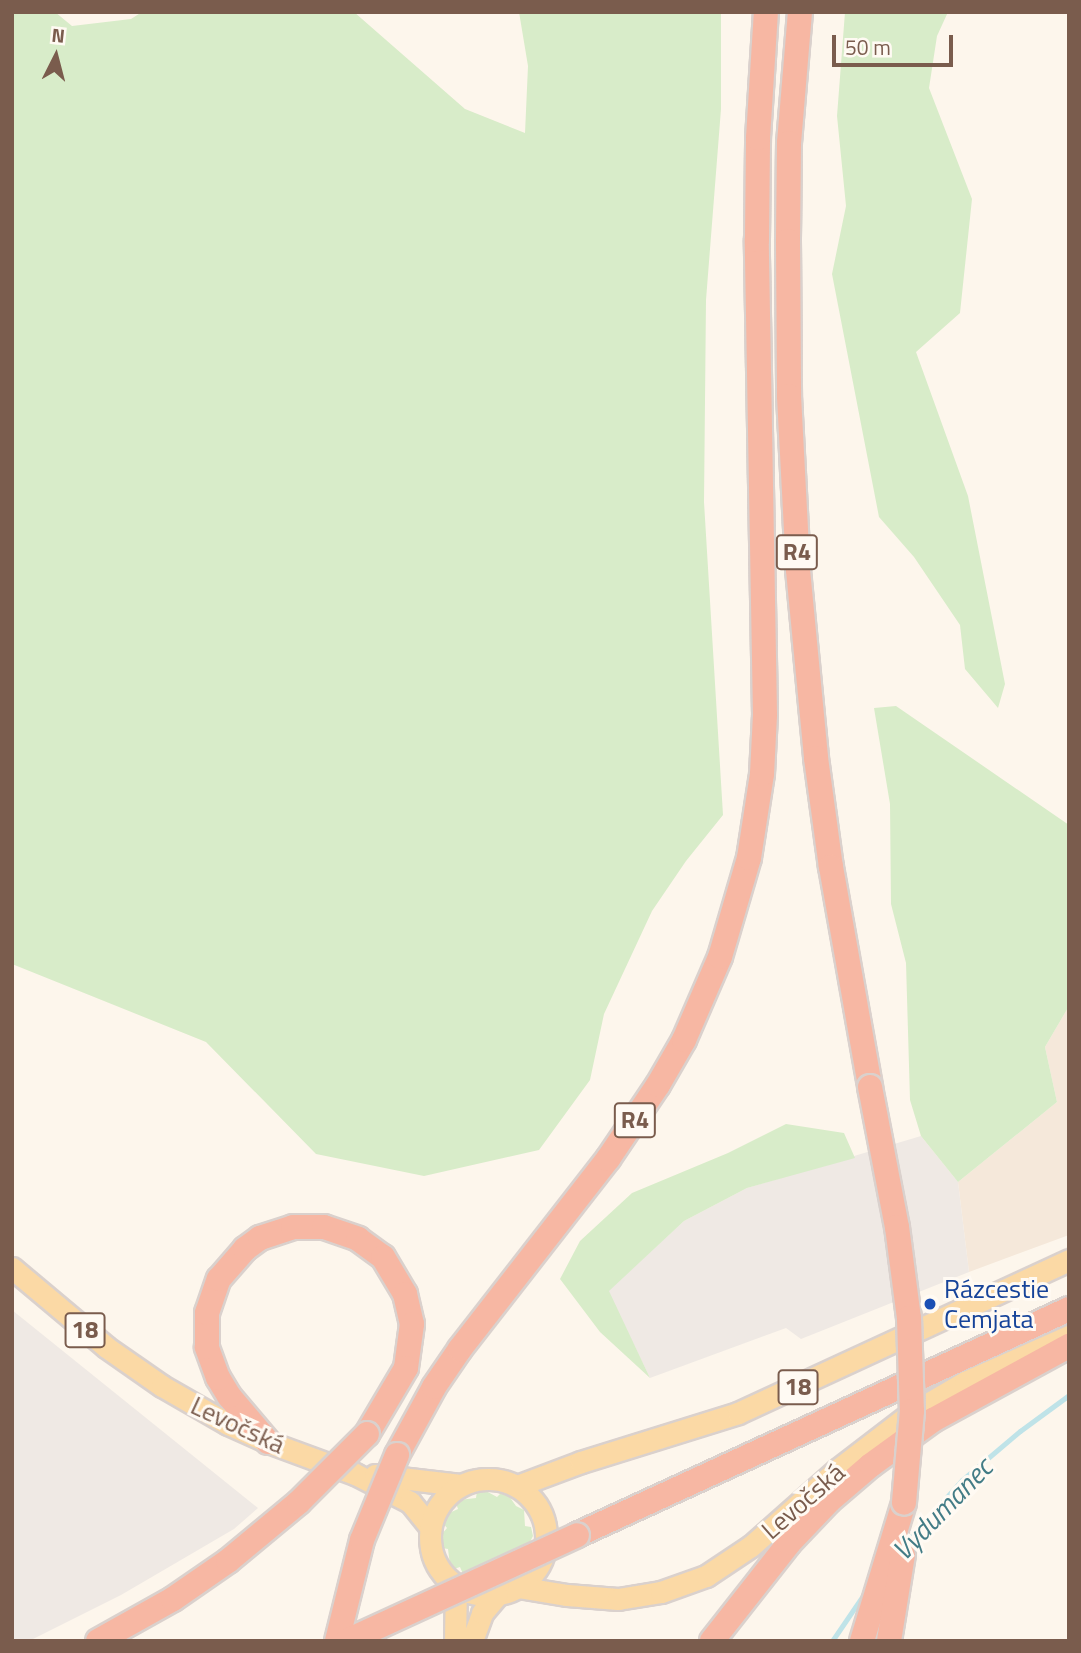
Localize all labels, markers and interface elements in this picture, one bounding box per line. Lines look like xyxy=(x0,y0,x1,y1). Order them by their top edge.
text: N xyxy=(50,20,66,50)
north arrow xyxy=(21,21,91,91)
scale bar xyxy=(836,21,957,65)
text: 50 m xyxy=(845,31,891,63)
road number: R4 xyxy=(774,532,820,572)
road number: R4 xyxy=(612,1100,658,1140)
place label: Rázcestie Cemjata xyxy=(944,1273,1049,1334)
marker: Rázcestie Cemjata xyxy=(922,1296,938,1312)
road number: 18 xyxy=(64,1310,106,1350)
road number: 18 xyxy=(777,1366,819,1408)
street label: Levočská xyxy=(186,1390,290,1460)
water label: Vydumanec xyxy=(885,1451,999,1567)
street label: Levočská xyxy=(755,1456,851,1546)

